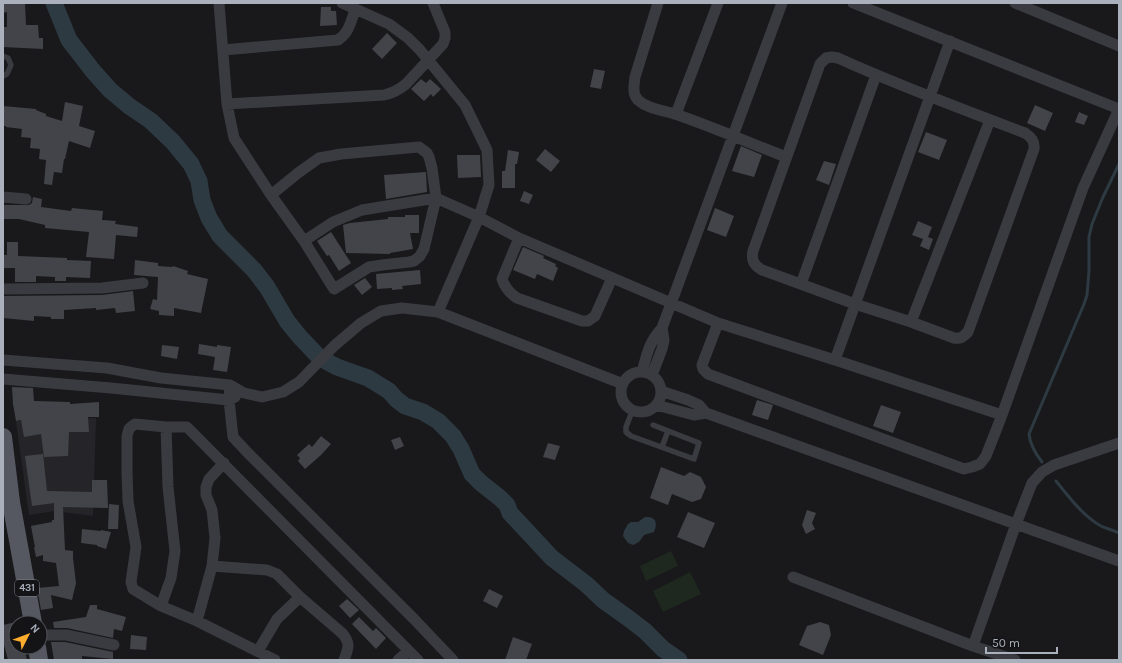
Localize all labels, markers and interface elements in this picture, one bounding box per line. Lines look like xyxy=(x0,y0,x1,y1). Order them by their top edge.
road number: 431 xyxy=(15,580,39,596)
north arrow xyxy=(8,615,48,655)
text: N xyxy=(28,621,43,636)
scale bar xyxy=(986,629,1057,655)
text: 50 m xyxy=(992,636,1020,650)

